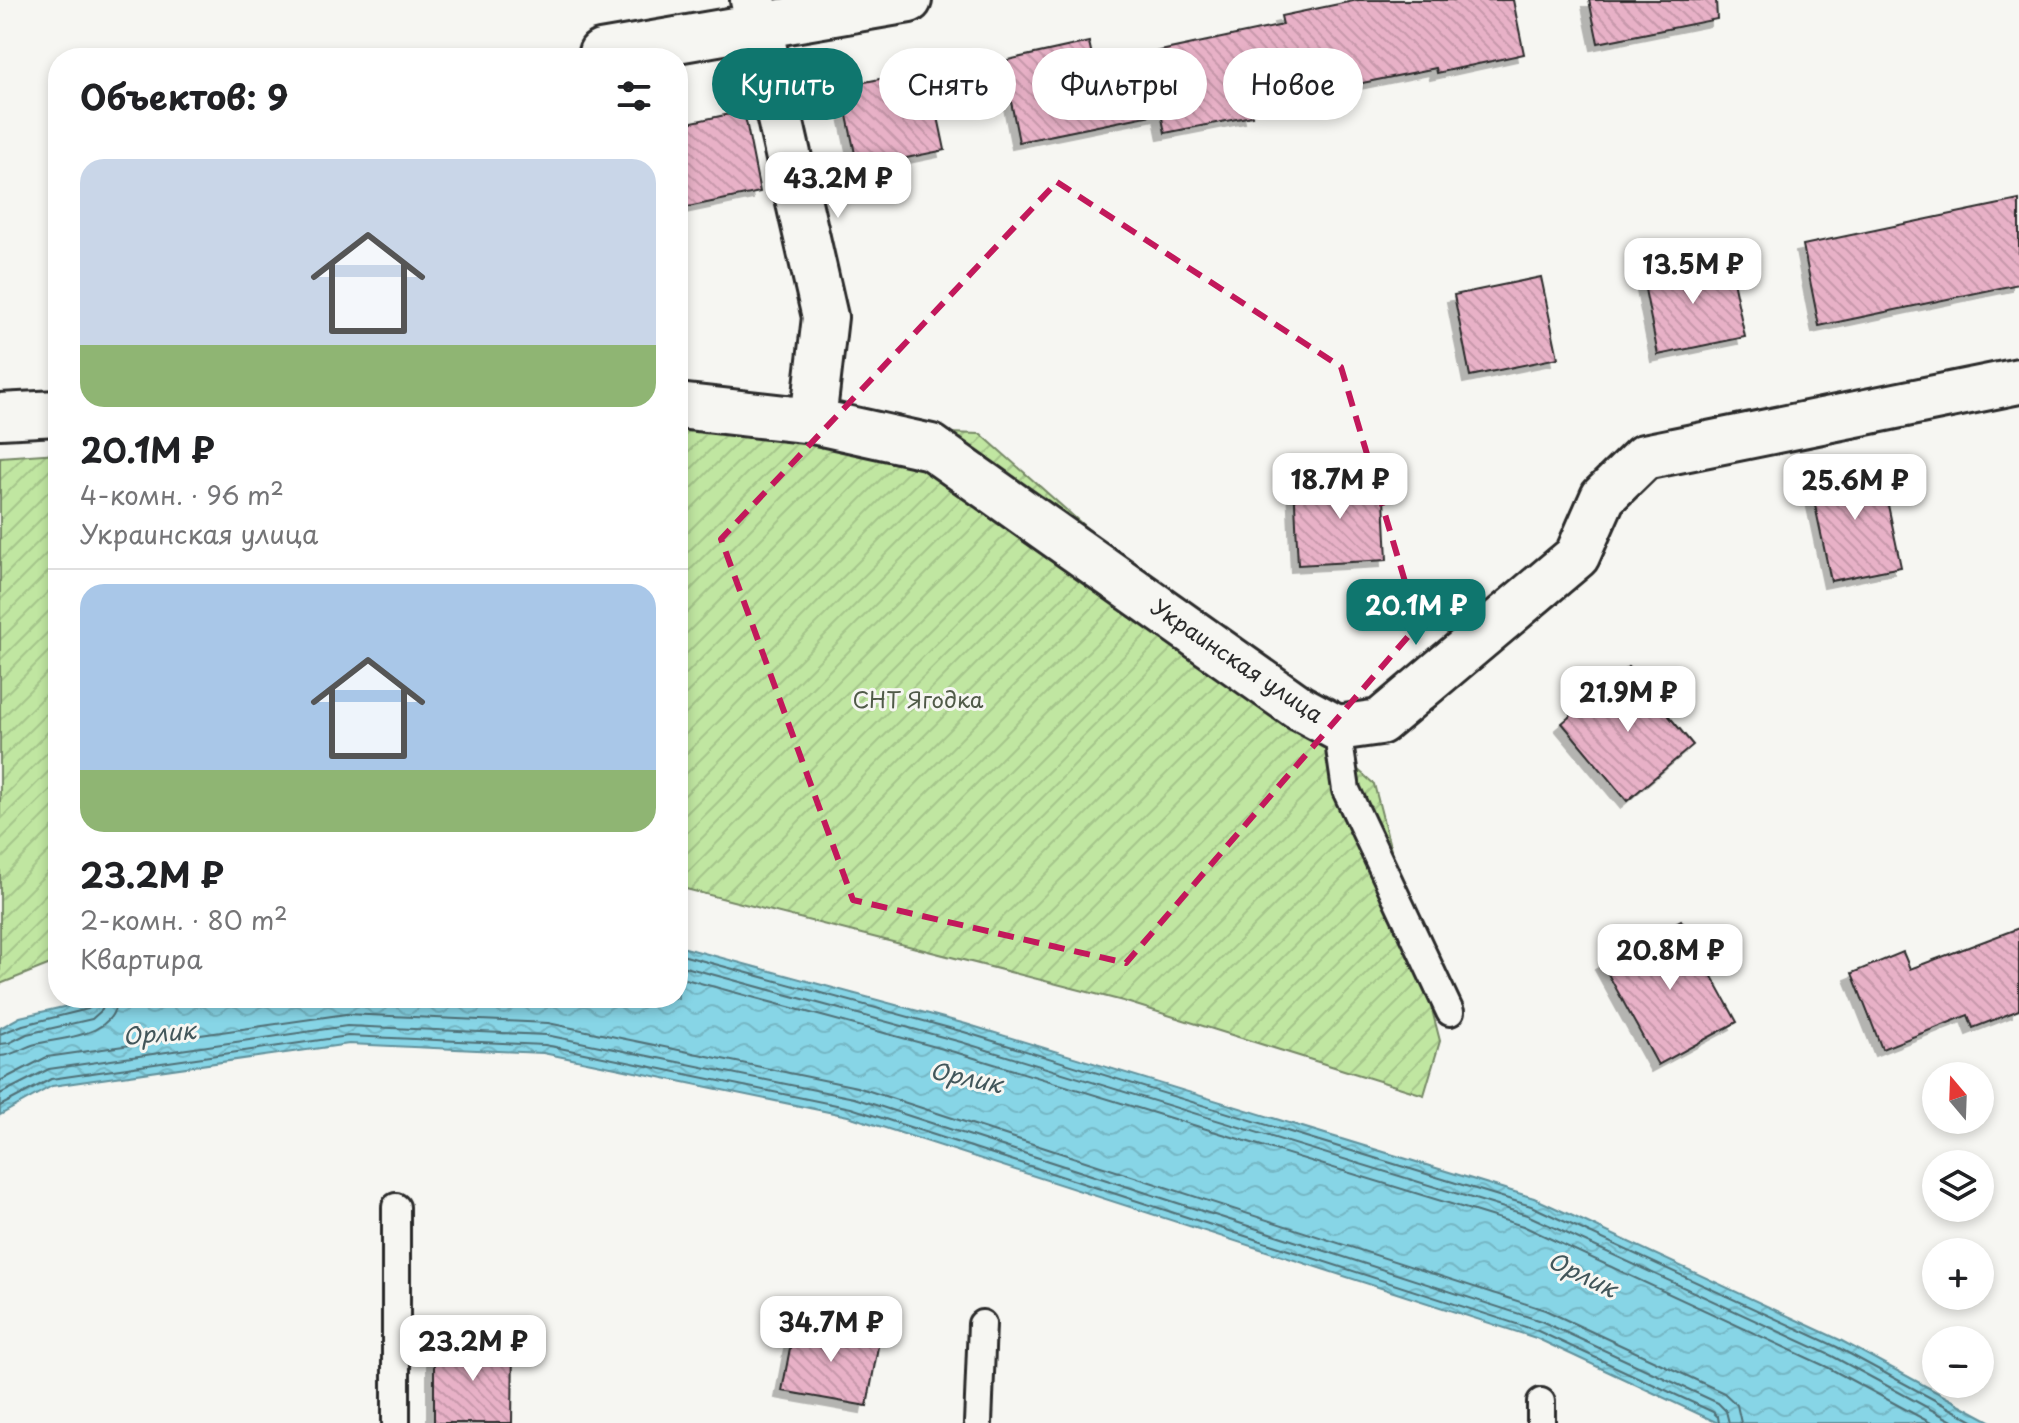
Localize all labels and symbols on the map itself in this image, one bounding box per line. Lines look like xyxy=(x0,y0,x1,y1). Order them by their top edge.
pin: 43.2M ₽ xyxy=(764,152,912,220)
pin: 13.5M ₽ xyxy=(1619,238,1767,306)
pin: 18.7M ₽ xyxy=(1266,453,1414,521)
pin: 25.6M ₽ xyxy=(1781,454,1929,522)
pin: 20.1M ₽ xyxy=(1342,579,1490,647)
street label: Украинская улица xyxy=(1145,590,1331,730)
pin: 21.9M ₽ xyxy=(1554,666,1702,734)
park label: СНТ Ягодка xyxy=(853,682,984,715)
pin: 20.8M ₽ xyxy=(1596,924,1744,992)
water label: Орлик xyxy=(121,1011,199,1053)
water label: Орлик xyxy=(927,1051,1008,1102)
north arrow xyxy=(1922,1062,1994,1134)
water label: Орлик xyxy=(1542,1241,1625,1306)
pin: 34.7M ₽ xyxy=(757,1296,905,1364)
pin: 23.2M ₽ xyxy=(399,1315,547,1383)

